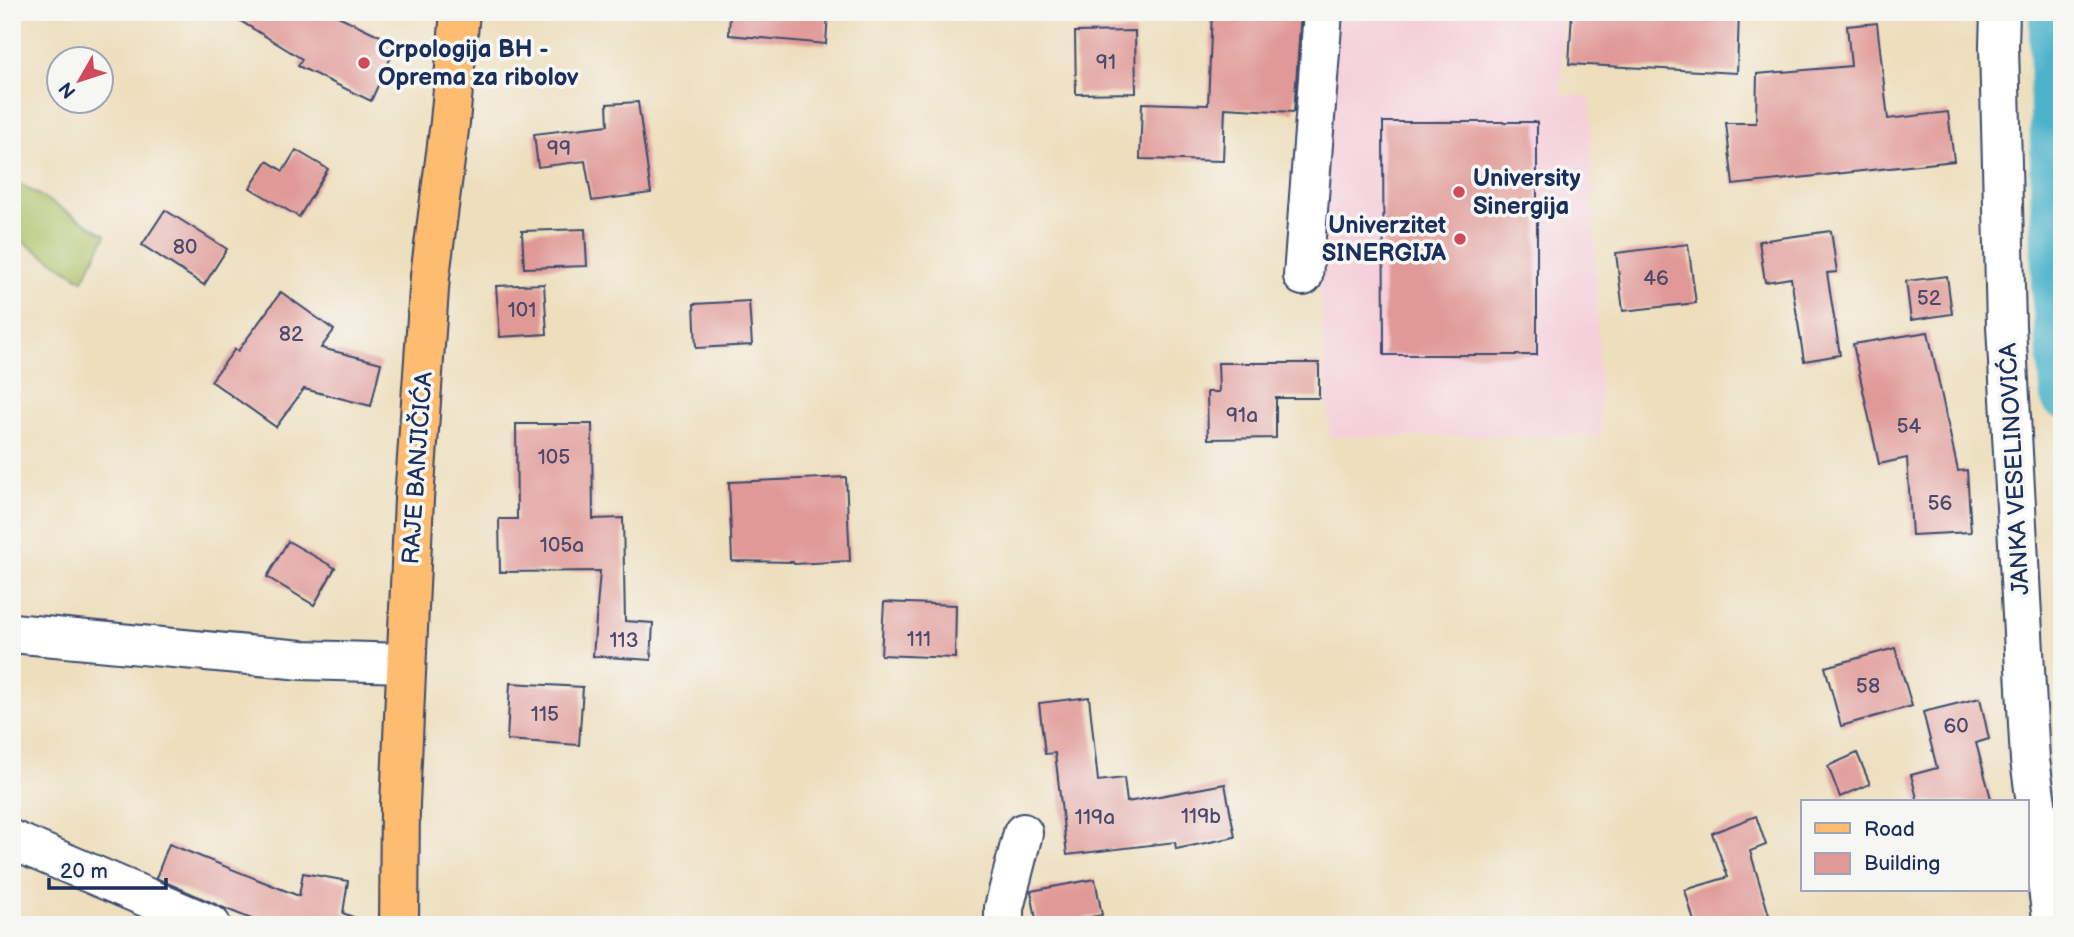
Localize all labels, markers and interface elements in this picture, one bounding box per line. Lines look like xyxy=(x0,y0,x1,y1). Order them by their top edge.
place label: Crpologija BH - Oprema za ribolov xyxy=(378,35,579,92)
north arrow xyxy=(46,46,116,116)
house number: 91 xyxy=(1096,50,1116,75)
marker: Crpologija BH - Oprema za ribolov xyxy=(356,55,372,71)
text: N xyxy=(55,77,81,103)
house number: 99 xyxy=(547,136,571,161)
place label: University Sinergija xyxy=(1473,164,1580,221)
marker: University Sinergija xyxy=(1451,184,1467,200)
place label: Univerzitet SINERGIJA xyxy=(1322,211,1446,268)
marker: Univerzitet SINERGIJA xyxy=(1452,231,1468,247)
house number: 80 xyxy=(173,235,197,260)
house number: 46 xyxy=(1643,266,1669,291)
house number: 52 xyxy=(1917,286,1942,311)
house number: 101 xyxy=(508,298,536,323)
house number: 82 xyxy=(279,322,304,347)
street label: JANKA VESELINOVIĆA xyxy=(1992,342,2036,596)
street label: RAJE BANJIČIĆA xyxy=(395,370,439,565)
house number: 91a xyxy=(1226,403,1258,428)
house number: 54 xyxy=(1897,414,1922,439)
house number: 105 xyxy=(538,445,570,470)
house number: 56 xyxy=(1928,491,1953,516)
house number: 105a xyxy=(540,533,584,558)
house number: 111 xyxy=(907,627,931,652)
house number: 113 xyxy=(609,628,639,653)
house number: 58 xyxy=(1856,674,1880,699)
house number: 115 xyxy=(531,702,559,727)
house number: 60 xyxy=(1943,714,1969,739)
legend xyxy=(1801,800,2028,892)
house number: 119b xyxy=(1181,804,1221,829)
house number: 119a xyxy=(1075,805,1115,830)
text: Road xyxy=(1864,817,1915,842)
scale bar xyxy=(49,846,166,890)
text: Building xyxy=(1864,851,1940,876)
text: 20 m xyxy=(60,859,108,884)

